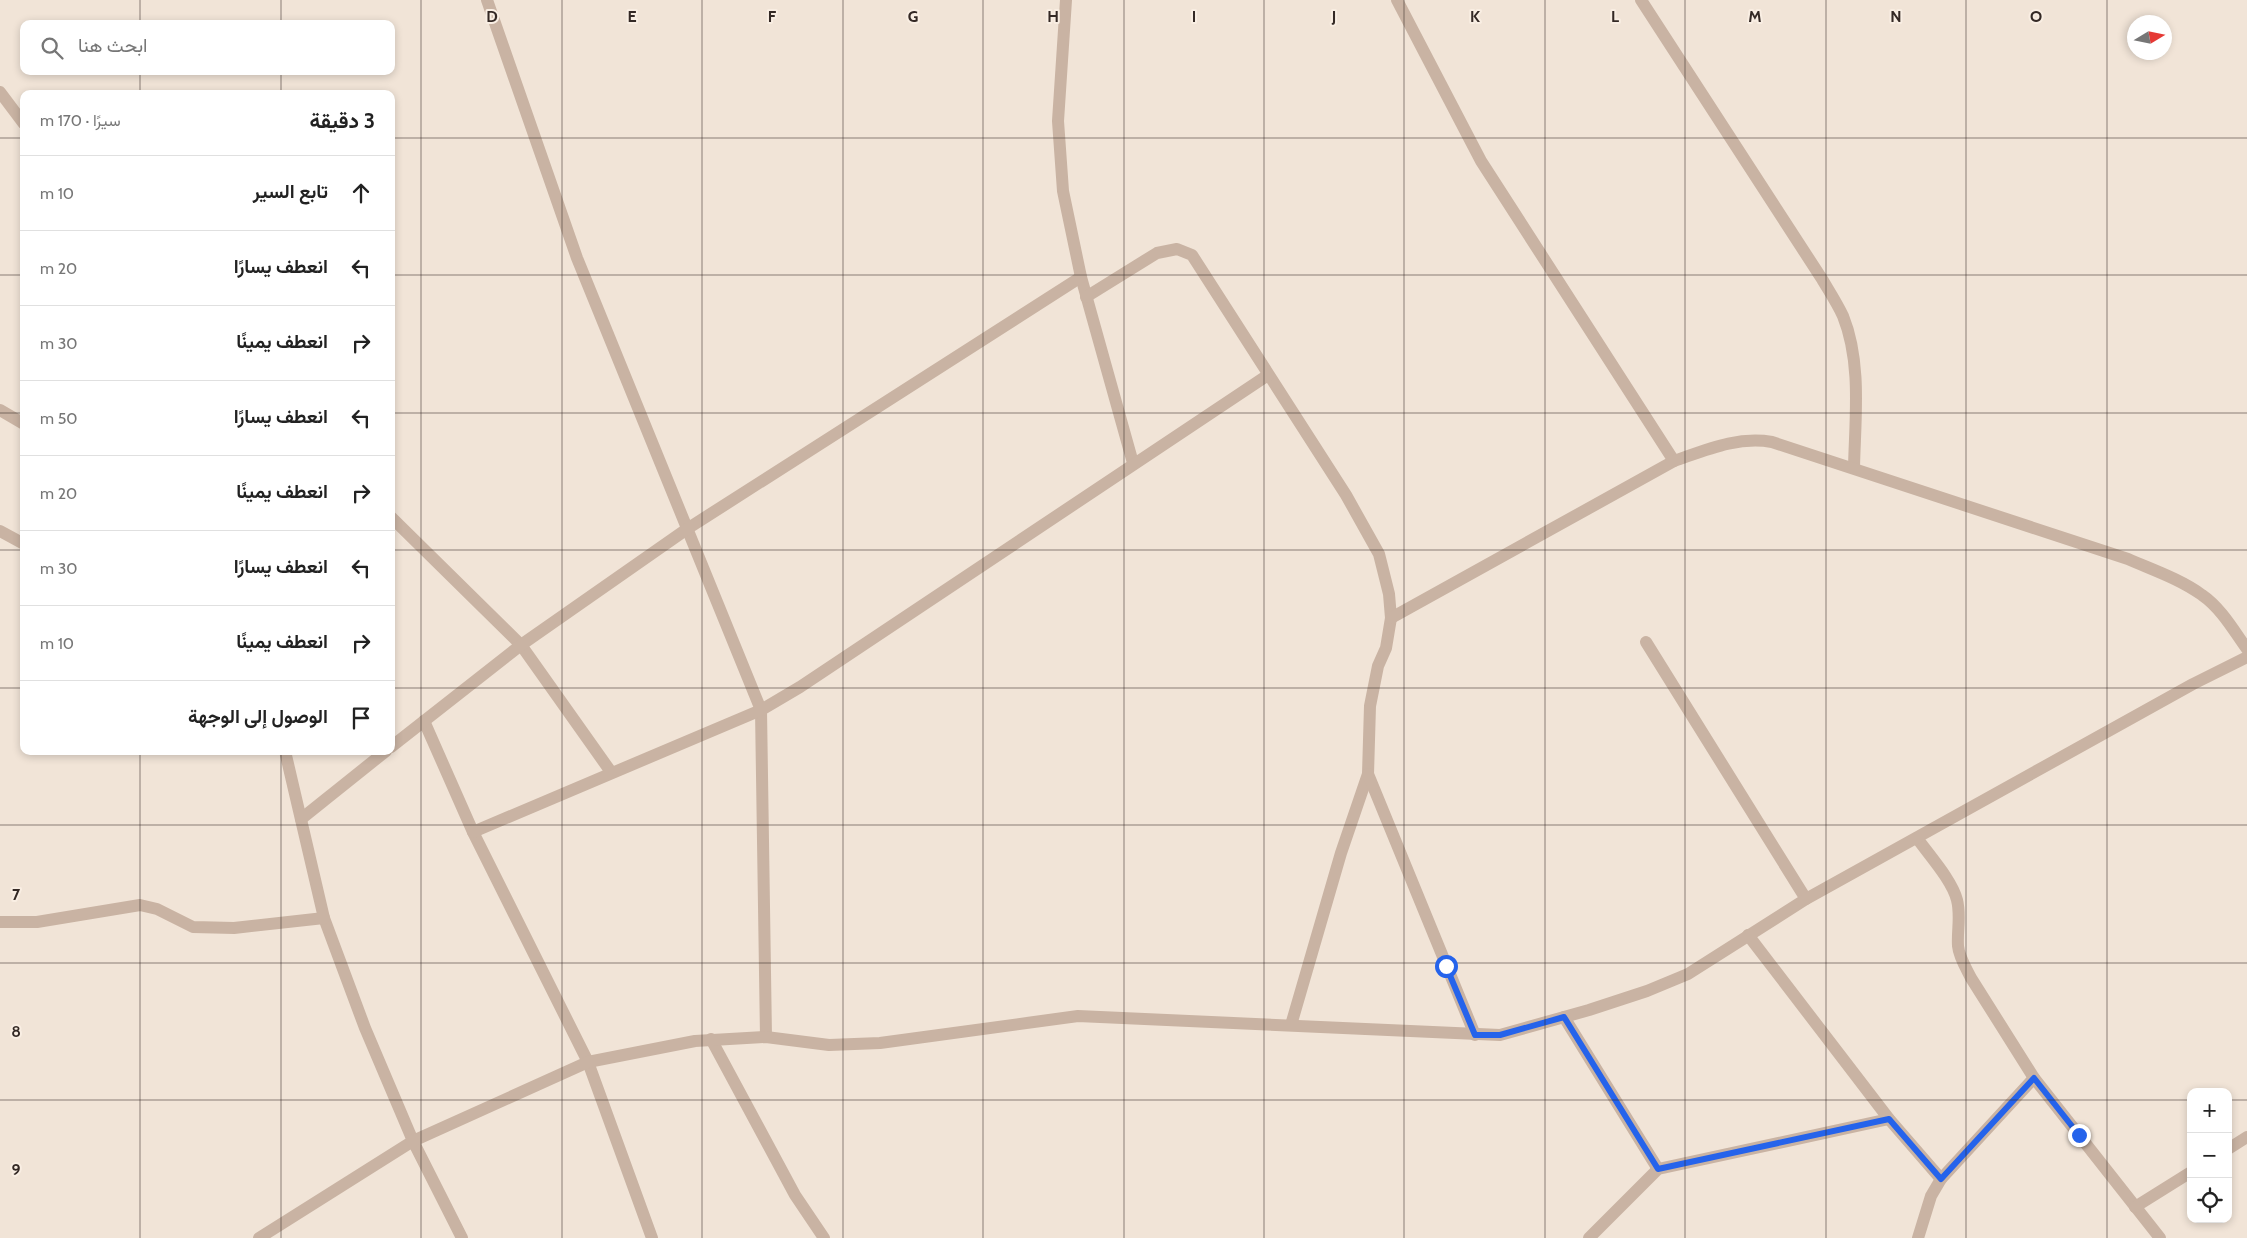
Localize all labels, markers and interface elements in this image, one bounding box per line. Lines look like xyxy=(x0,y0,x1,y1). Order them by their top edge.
text: D xyxy=(486,7,498,26)
text: E xyxy=(627,7,637,26)
text: F xyxy=(768,7,777,26)
text: G xyxy=(908,7,918,26)
text: H xyxy=(1047,7,1059,26)
text: I xyxy=(1192,7,1196,26)
text: J xyxy=(1331,7,1336,26)
text: K xyxy=(1470,7,1480,26)
text: L xyxy=(1611,7,1619,26)
text: M xyxy=(1748,7,1762,26)
text: N xyxy=(1890,7,1902,26)
text: O xyxy=(2030,7,2042,26)
north arrow xyxy=(2127,15,2172,60)
search box xyxy=(20,20,395,75)
icon: search xyxy=(38,34,66,62)
text: ابحث هنا xyxy=(78,34,147,57)
text: 3 دقيقة xyxy=(309,108,375,133)
text: سيرًا · 170 m xyxy=(40,111,121,130)
icon: ahead xyxy=(347,179,375,207)
text: تابع السير xyxy=(253,180,328,203)
text: 10 m xyxy=(40,184,74,203)
icon: left xyxy=(347,254,375,282)
text: انعطف يسارًا xyxy=(234,255,328,278)
text: 20 m xyxy=(40,259,77,278)
icon: right xyxy=(347,329,375,357)
text: انعطف يمينًا xyxy=(236,330,328,353)
text: 30 m xyxy=(40,334,77,353)
icon: left xyxy=(347,404,375,432)
text: انعطف يسارًا xyxy=(234,405,328,428)
text: 50 m xyxy=(40,409,77,428)
icon: right xyxy=(347,479,375,507)
text: انعطف يمينًا xyxy=(236,480,328,503)
text: 20 m xyxy=(40,484,77,503)
icon: left xyxy=(347,554,375,582)
text: انعطف يسارًا xyxy=(234,555,328,578)
text: 30 m xyxy=(40,559,77,578)
icon: right xyxy=(347,629,375,657)
text: انعطف يمينًا xyxy=(236,630,328,653)
text: 10 m xyxy=(40,634,74,653)
icon: arrive xyxy=(347,704,375,732)
text: الوصول إلى الوجهة xyxy=(188,705,328,728)
text: 7 xyxy=(12,885,21,904)
route start xyxy=(1435,955,1458,978)
text: 8 xyxy=(11,1022,21,1041)
map controls xyxy=(2187,1088,2232,1223)
button: + xyxy=(2187,1088,2232,1133)
route end xyxy=(2068,1124,2091,1147)
button: − xyxy=(2187,1133,2232,1178)
text: 9 xyxy=(12,1160,21,1179)
button: locate xyxy=(2187,1178,2232,1223)

